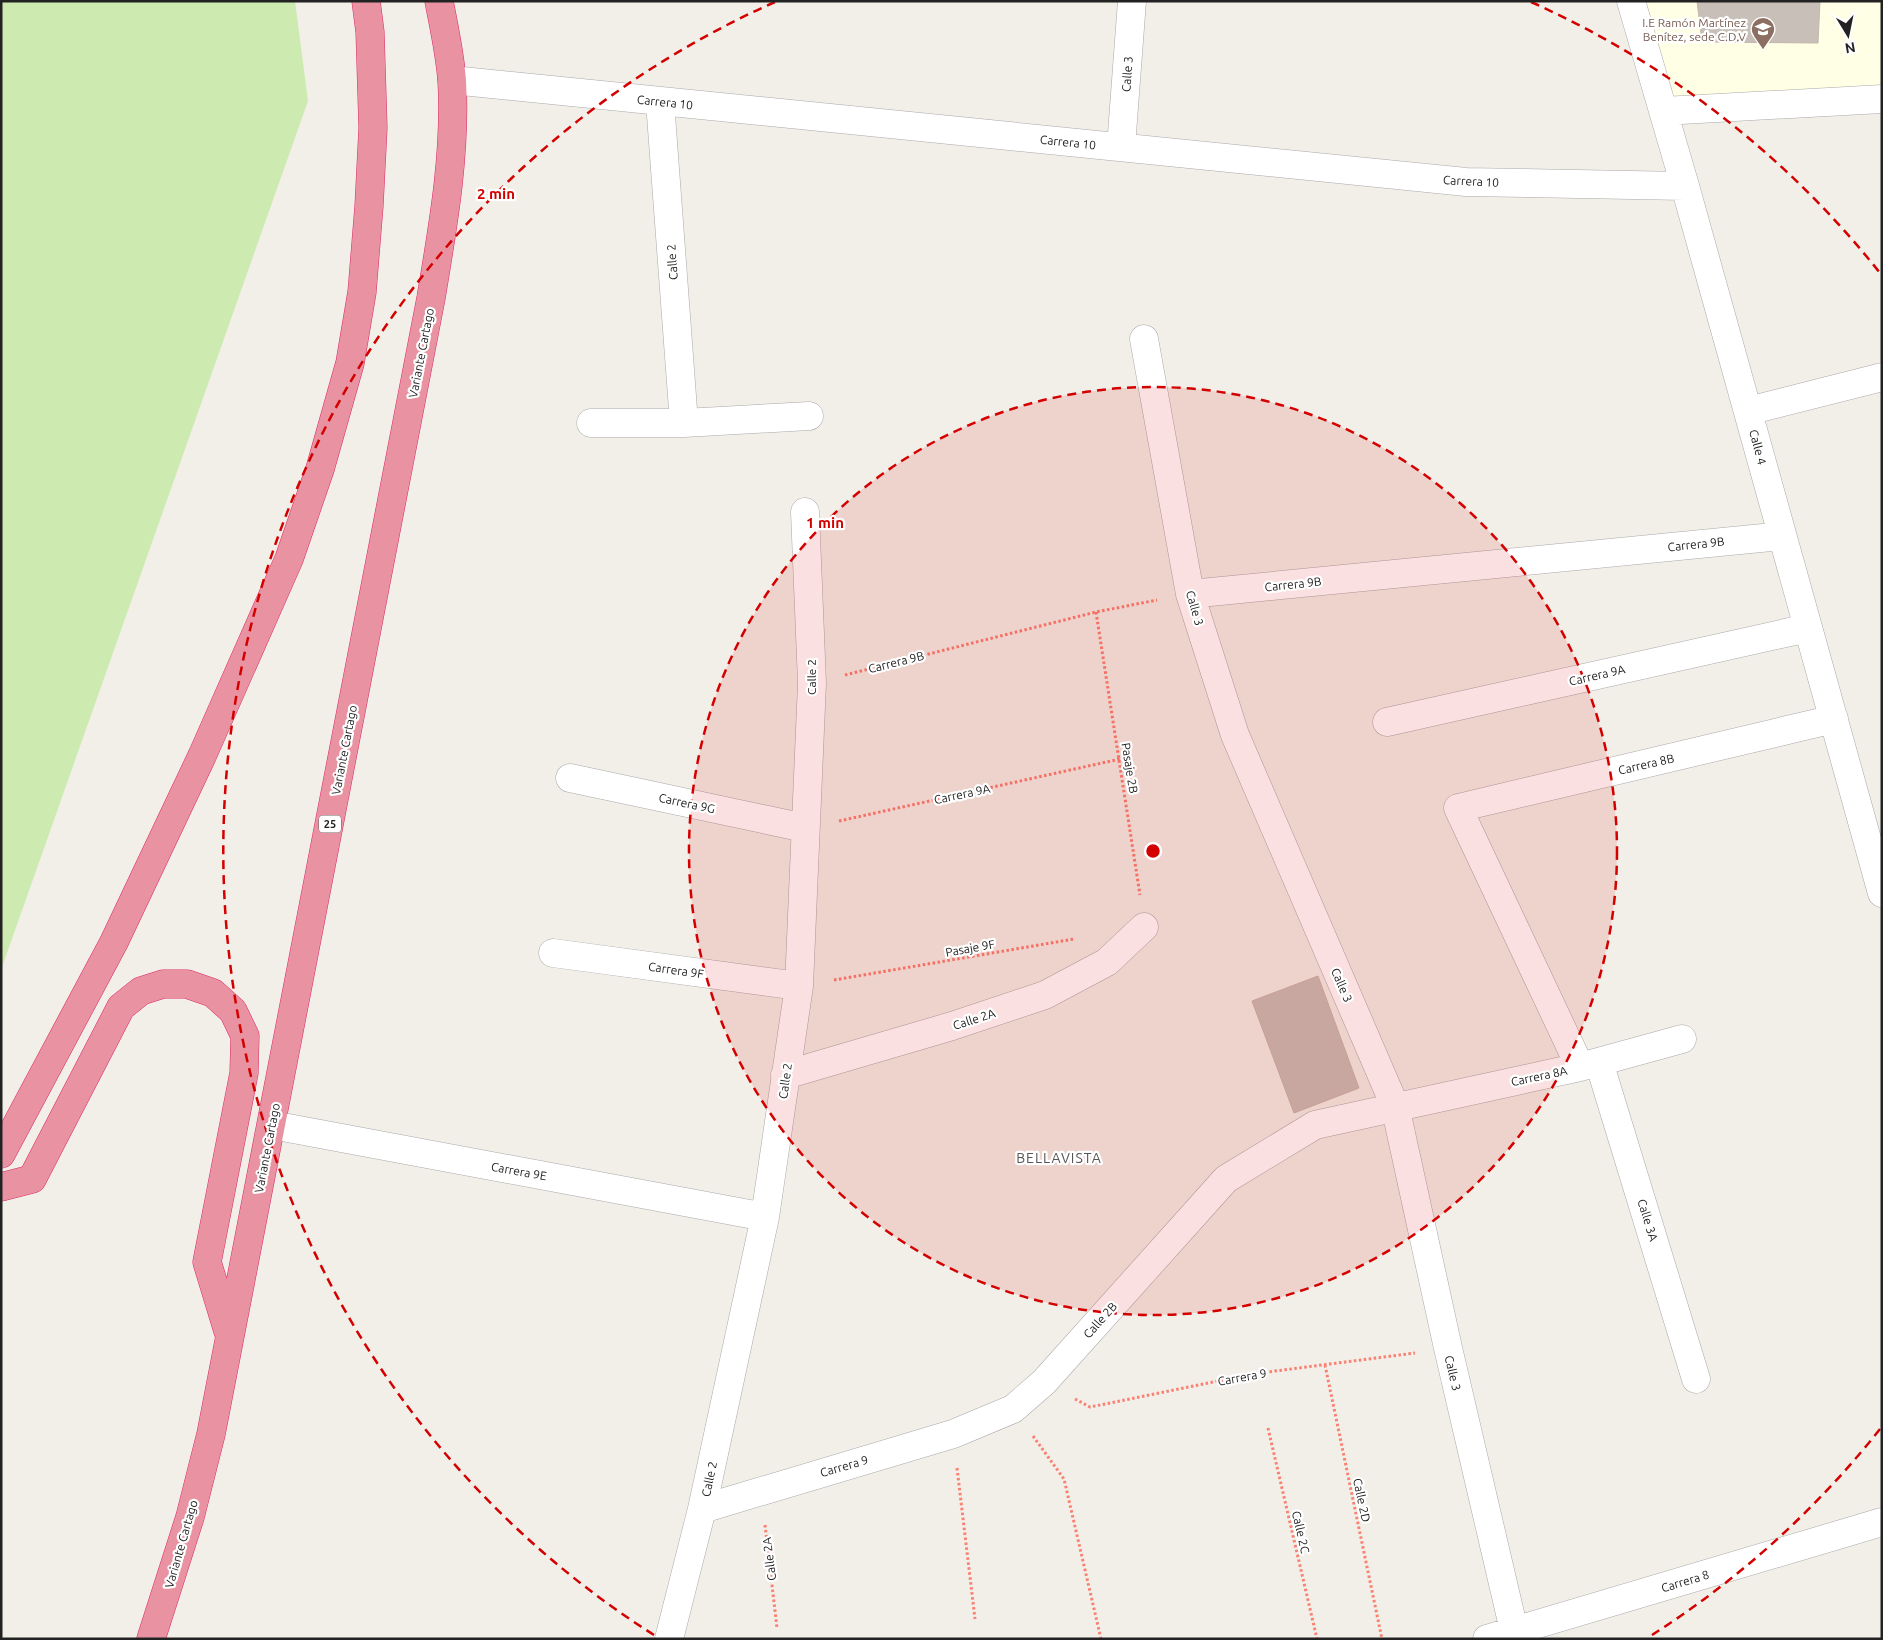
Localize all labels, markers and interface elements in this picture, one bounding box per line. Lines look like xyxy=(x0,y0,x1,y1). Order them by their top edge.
north arrow xyxy=(1823,10,1873,60)
place label: I.E Ramón Martínez Benítez, sede C.D.V xyxy=(1642,16,1746,43)
school or university icon: I.E Ramón Martínez Benítez, sede C.D.V xyxy=(1750,16,1776,50)
text: N xyxy=(1844,39,1857,57)
street label: Calle 3 xyxy=(1119,56,1135,92)
street label: Carrera 10 xyxy=(636,93,694,111)
street label: Carrera 10 xyxy=(1039,133,1097,151)
street label: Carrera 10 xyxy=(1443,173,1500,189)
text: 2 min xyxy=(477,185,515,202)
street label: Calle 2 xyxy=(664,244,680,280)
street label: Variante Cartago xyxy=(406,307,436,399)
street label: Calle 4 xyxy=(1747,428,1769,466)
text: 1 min xyxy=(806,514,844,531)
street label: Carrera 9B xyxy=(1667,535,1725,553)
street label: Carrera 9B xyxy=(1264,575,1322,593)
street label: Calle 3 xyxy=(1184,589,1206,627)
street label: Carrera 9B xyxy=(867,649,925,675)
street label: Calle 2 xyxy=(805,659,818,695)
street label: Carrera 9A xyxy=(1568,662,1627,688)
street label: Variante Cartago xyxy=(329,704,359,796)
street label: Pasaje 2B xyxy=(1120,742,1140,794)
street label: Carrera 8B xyxy=(1617,751,1675,777)
street label: Carrera 9A xyxy=(933,782,992,806)
street label: Carrera 9G xyxy=(658,791,716,815)
road number: 25 xyxy=(319,816,341,832)
centre of rings xyxy=(1144,842,1162,860)
street label: Pasaje 9F xyxy=(944,937,996,959)
street label: Carrera 9F xyxy=(647,960,705,980)
street label: Calle 3 xyxy=(1329,966,1355,1004)
street label: Calle 2A xyxy=(951,1006,997,1032)
street label: Calle 2 xyxy=(776,1062,794,1100)
street label: Carrera 8A xyxy=(1510,1064,1569,1088)
street label: Variante Cartago xyxy=(252,1102,282,1194)
district label: BELLAVISTA xyxy=(1016,1150,1102,1166)
street label: Carrera 9E xyxy=(490,1160,548,1182)
street label: Calle 3A xyxy=(1635,1197,1661,1243)
street label: Calle 2B xyxy=(1081,1299,1119,1341)
street label: Calle 3 xyxy=(1443,1354,1463,1392)
street label: Carrera 9 xyxy=(1217,1366,1267,1388)
street label: Carrera 9 xyxy=(818,1453,870,1479)
street label: Calle 2 xyxy=(699,1460,719,1498)
street label: Calle 2D xyxy=(1351,1477,1373,1523)
street label: Variante Cartago xyxy=(162,1498,200,1590)
street label: Calle 2C xyxy=(1290,1509,1312,1555)
street label: Calle 2A xyxy=(760,1536,778,1582)
street label: Carrera 8 xyxy=(1659,1567,1711,1594)

